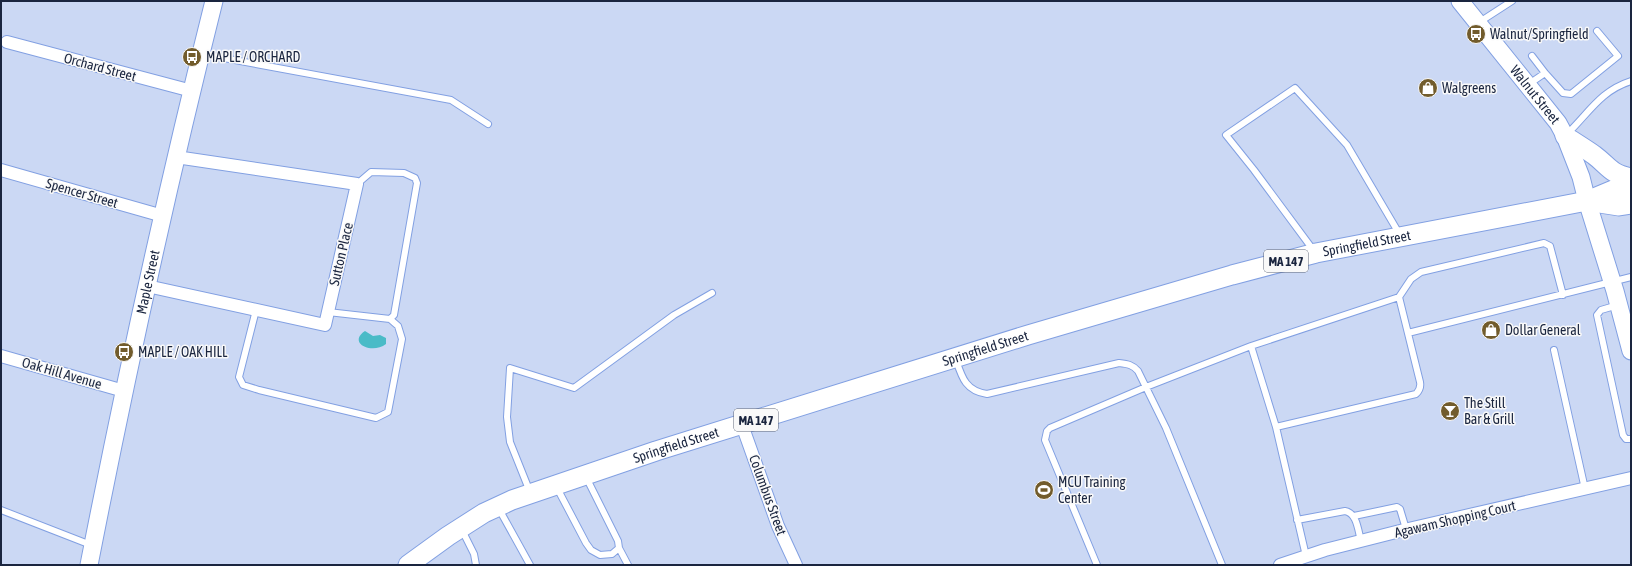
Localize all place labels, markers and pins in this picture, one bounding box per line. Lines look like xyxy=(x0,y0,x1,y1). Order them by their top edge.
bus stop icon: Walnut/Springfield xyxy=(1465,23,1487,45)
place label: Walnut/Springfield xyxy=(1490,26,1589,42)
bus stop icon: MAPLE / ORCHARD xyxy=(181,46,203,68)
place label: MAPLE / ORCHARD xyxy=(206,49,300,65)
shop icon: Walgreens xyxy=(1417,77,1439,99)
place label: Walgreens xyxy=(1442,80,1496,96)
shop icon: Dollar General xyxy=(1480,319,1502,341)
place label: Dollar General xyxy=(1505,322,1581,338)
bus stop icon: MAPLE / OAK HILL xyxy=(113,341,135,363)
place label: MAPLE / OAK HILL xyxy=(138,344,228,360)
place label: The Still Bar & Grill xyxy=(1464,395,1515,427)
bar icon: The Still Bar & Grill xyxy=(1439,400,1461,422)
place label: MCU Training Center xyxy=(1058,474,1126,506)
sports icon: MCU Training Center xyxy=(1033,479,1055,501)

